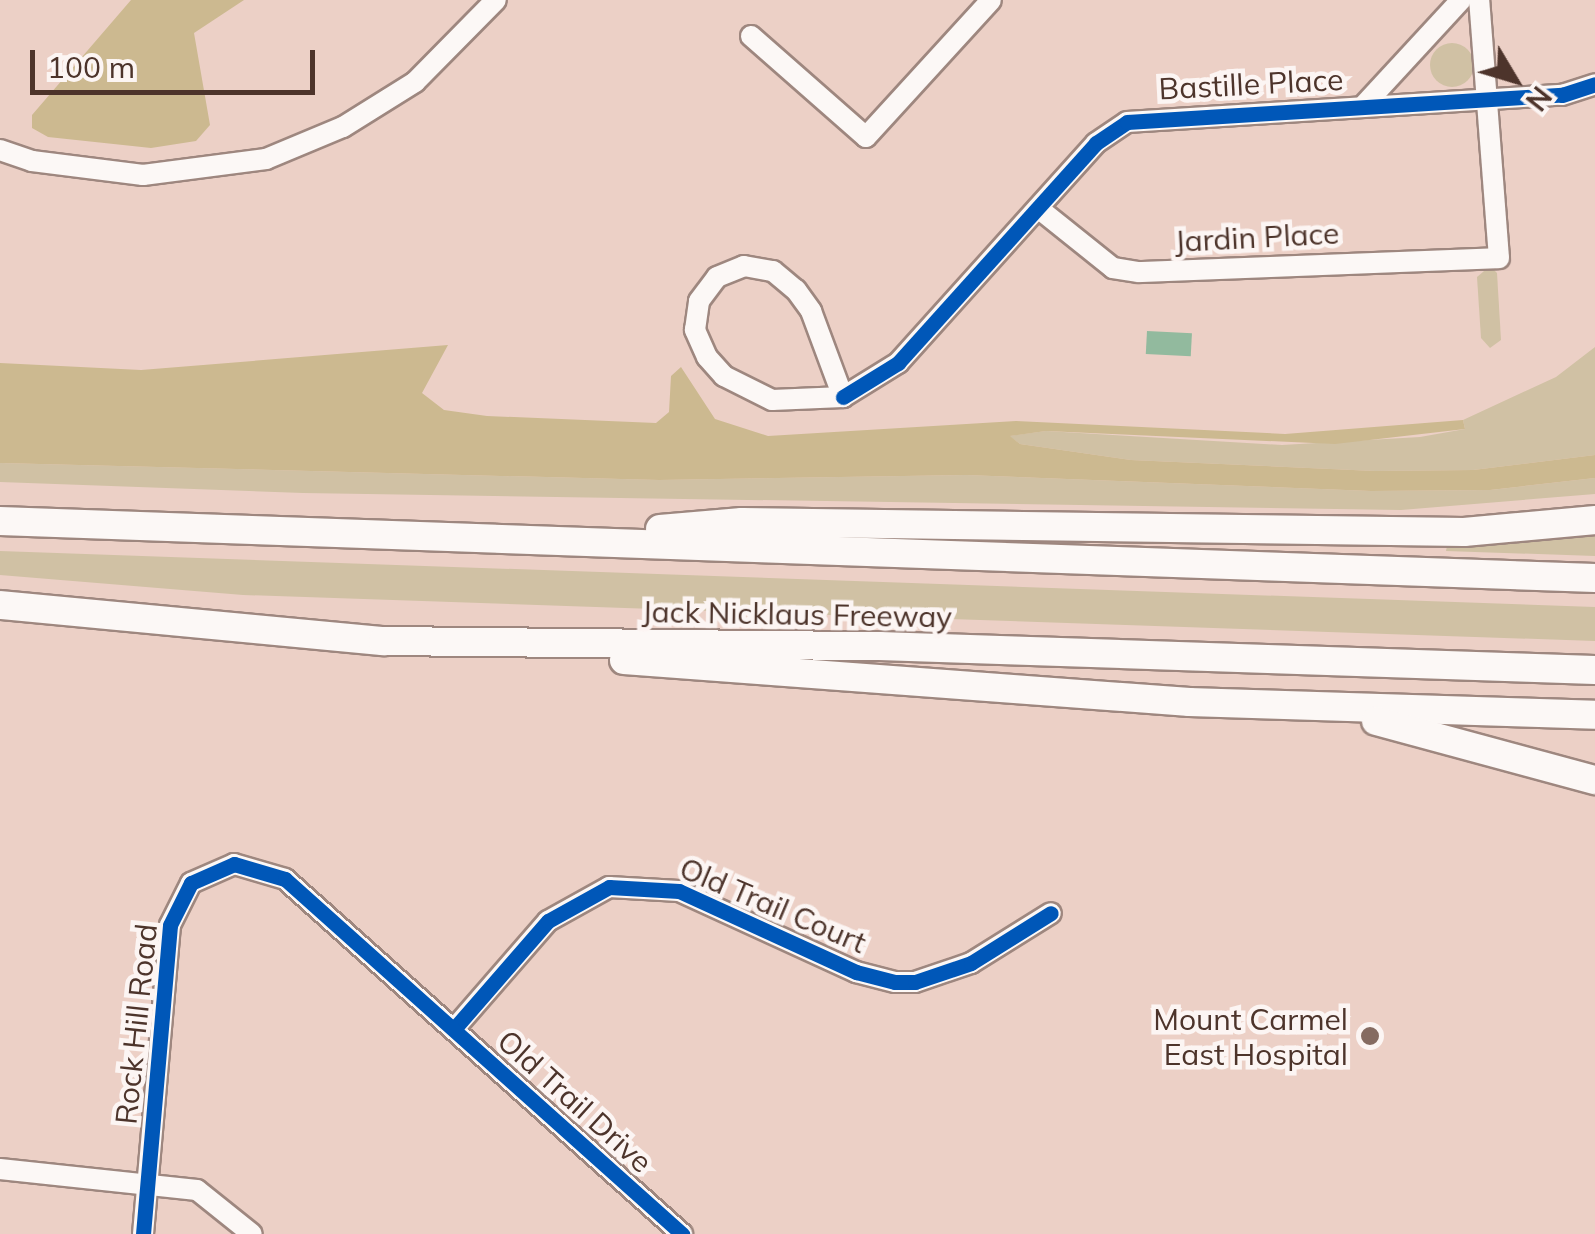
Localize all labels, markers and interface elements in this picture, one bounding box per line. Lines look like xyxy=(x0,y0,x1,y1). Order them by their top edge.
scale bar xyxy=(35,30,320,92)
north arrow xyxy=(1465,30,1565,130)
text: 100 m xyxy=(47,48,135,86)
street label: Bastille Place xyxy=(1158,61,1344,107)
text: N xyxy=(1519,80,1559,118)
street label: Jardin Place xyxy=(1174,215,1340,259)
street label: Jack Nicklaus Freeway xyxy=(642,593,952,635)
street label: Old Trail Court xyxy=(674,850,872,960)
street label: Rock Hill Road xyxy=(108,922,164,1126)
place label: Mount Carmel East Hospital xyxy=(1153,1001,1348,1072)
street label: Old Trail Drive xyxy=(490,1022,660,1180)
marker: Mount Carmel East Hospital xyxy=(1357,1023,1383,1049)

